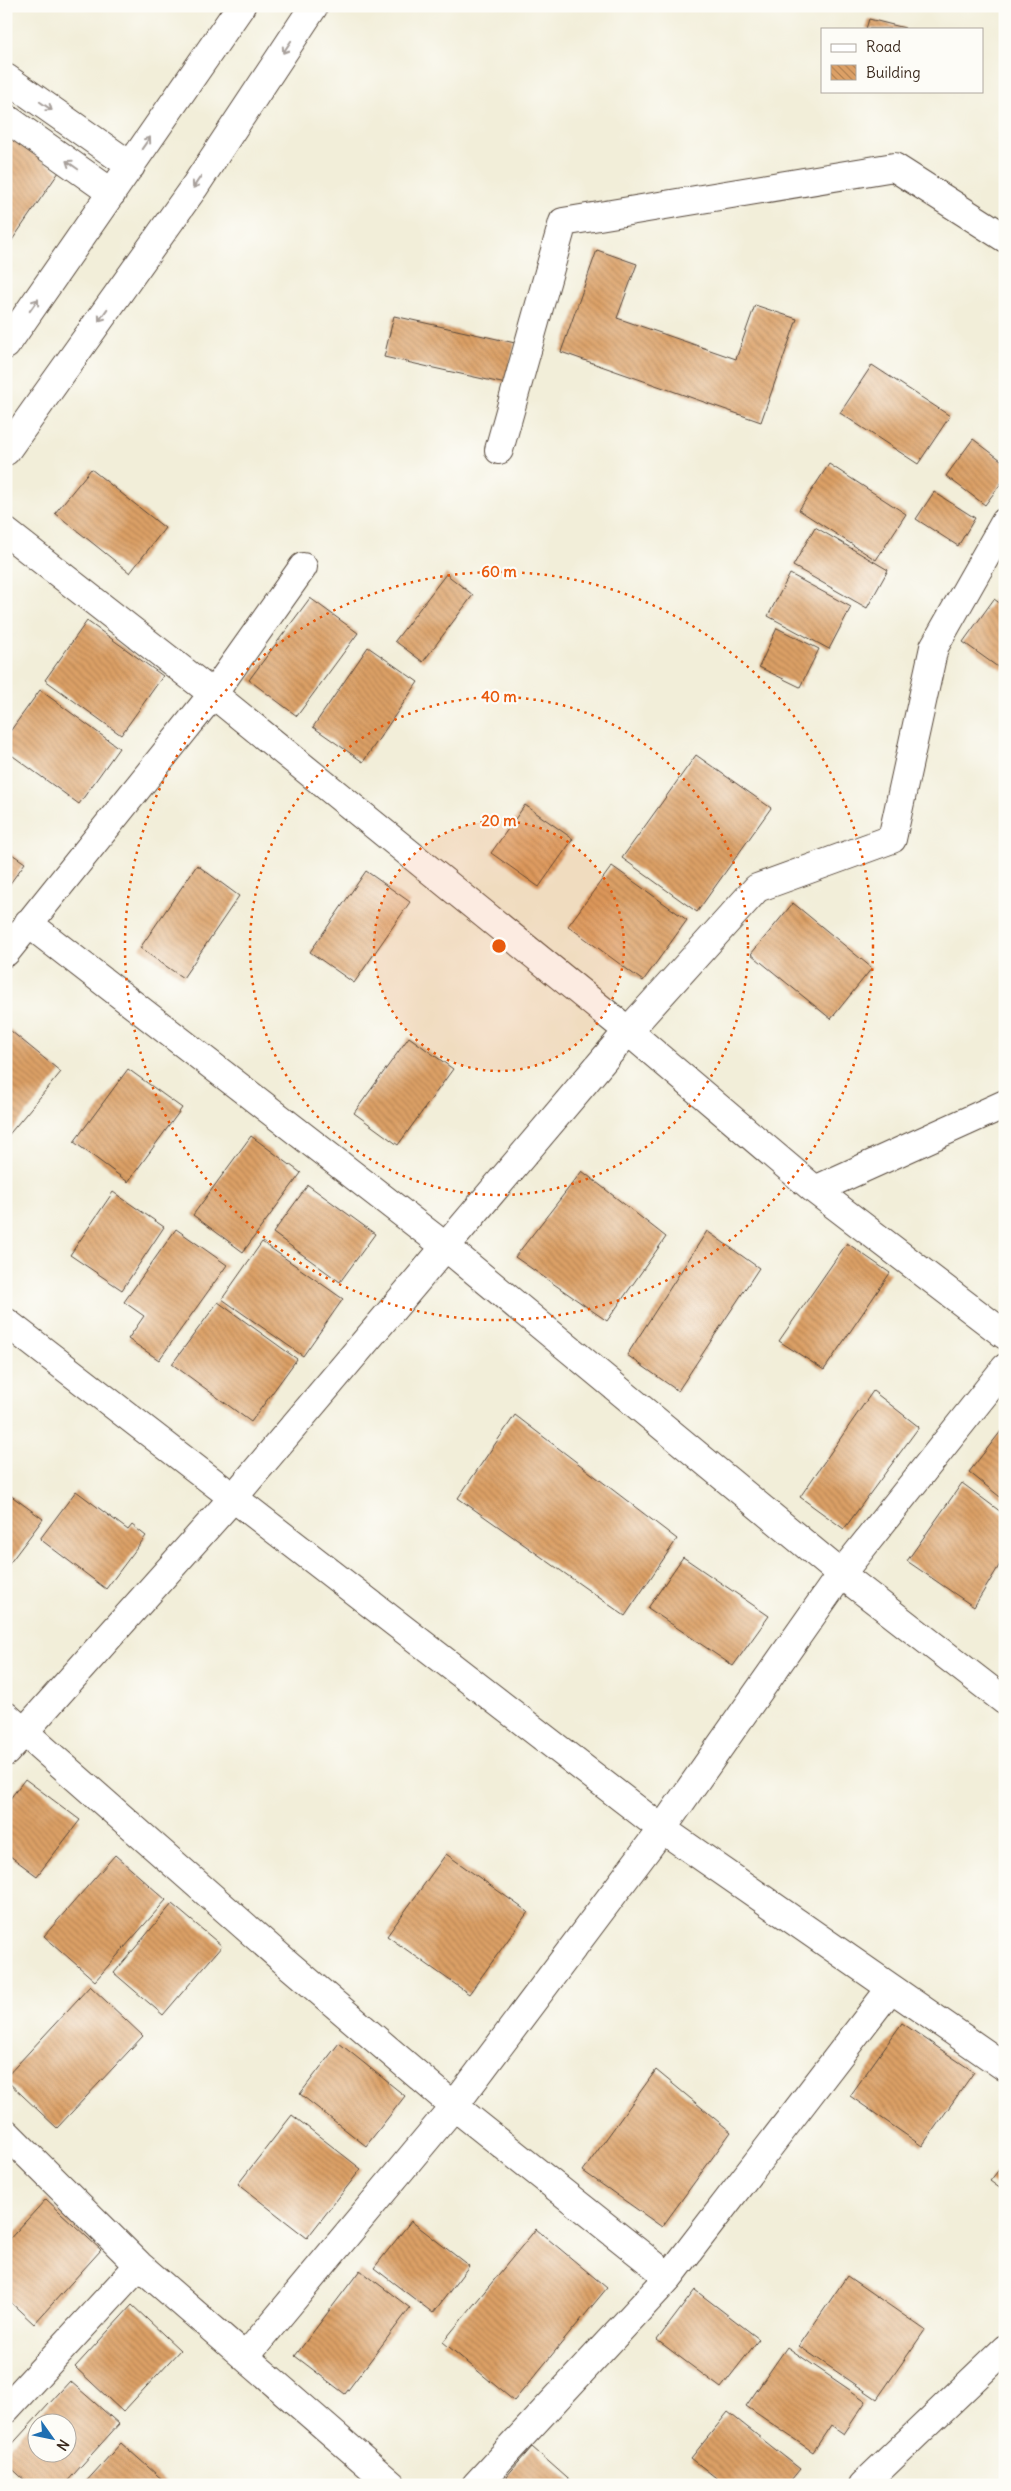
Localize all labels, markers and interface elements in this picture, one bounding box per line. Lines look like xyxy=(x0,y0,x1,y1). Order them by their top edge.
legend xyxy=(821,28,984,92)
text: Road xyxy=(866,37,901,56)
one-way arrow xyxy=(282,40,292,54)
text: Building xyxy=(866,63,921,82)
one-way arrow xyxy=(39,101,53,111)
one-way arrow xyxy=(141,136,151,150)
one-way arrow xyxy=(65,160,79,170)
one-way arrow xyxy=(192,175,202,189)
one-way arrow xyxy=(29,298,39,312)
one-way arrow xyxy=(98,308,108,322)
text: 60 m xyxy=(481,562,517,581)
text: 40 m xyxy=(481,687,517,706)
text: 20 m xyxy=(482,811,516,830)
centre of rings xyxy=(490,937,508,955)
north arrow xyxy=(28,2414,78,2464)
text: N xyxy=(53,2436,73,2454)

